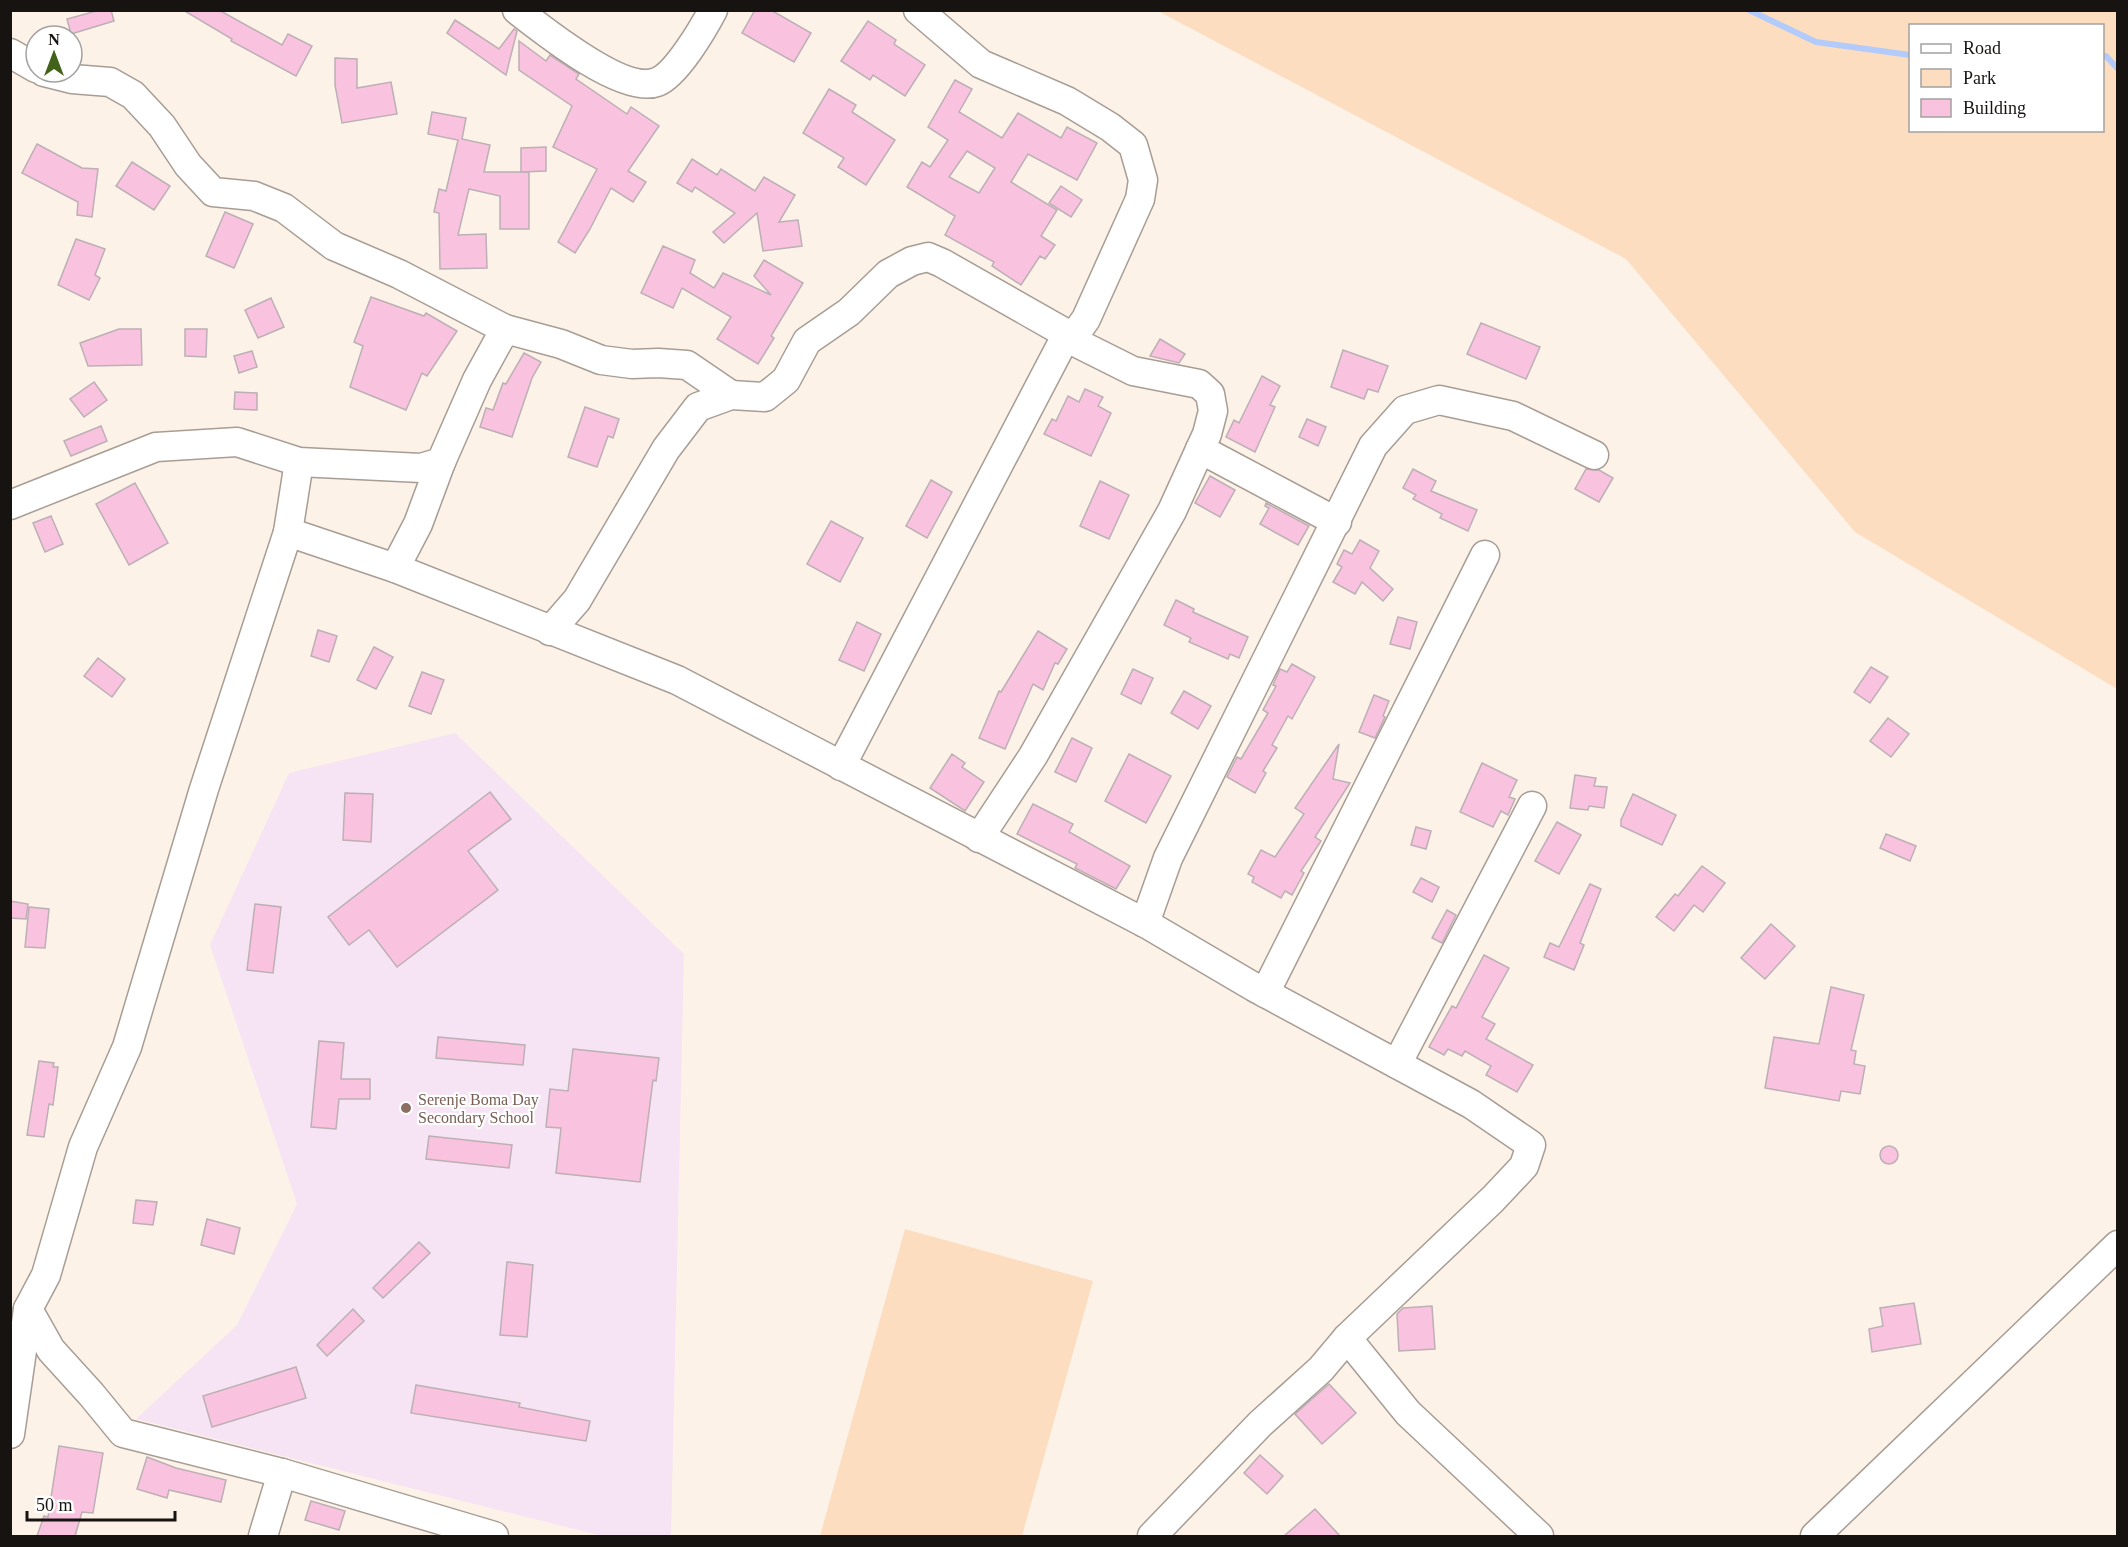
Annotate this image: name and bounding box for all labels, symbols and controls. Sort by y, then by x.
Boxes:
north arrow [24,24,84,84]
legend [1909,24,2104,132]
text: N [48,31,60,48]
text: Road [1963,38,2001,58]
text: Park [1963,68,1996,88]
text: Building [1963,98,2026,118]
place label: Serenje Boma Day Secondary School [418,1091,539,1127]
marker: Serenje Boma Day Secondary School [399,1101,413,1115]
scale bar [27,1484,176,1522]
text: 50 m [36,1495,73,1515]

